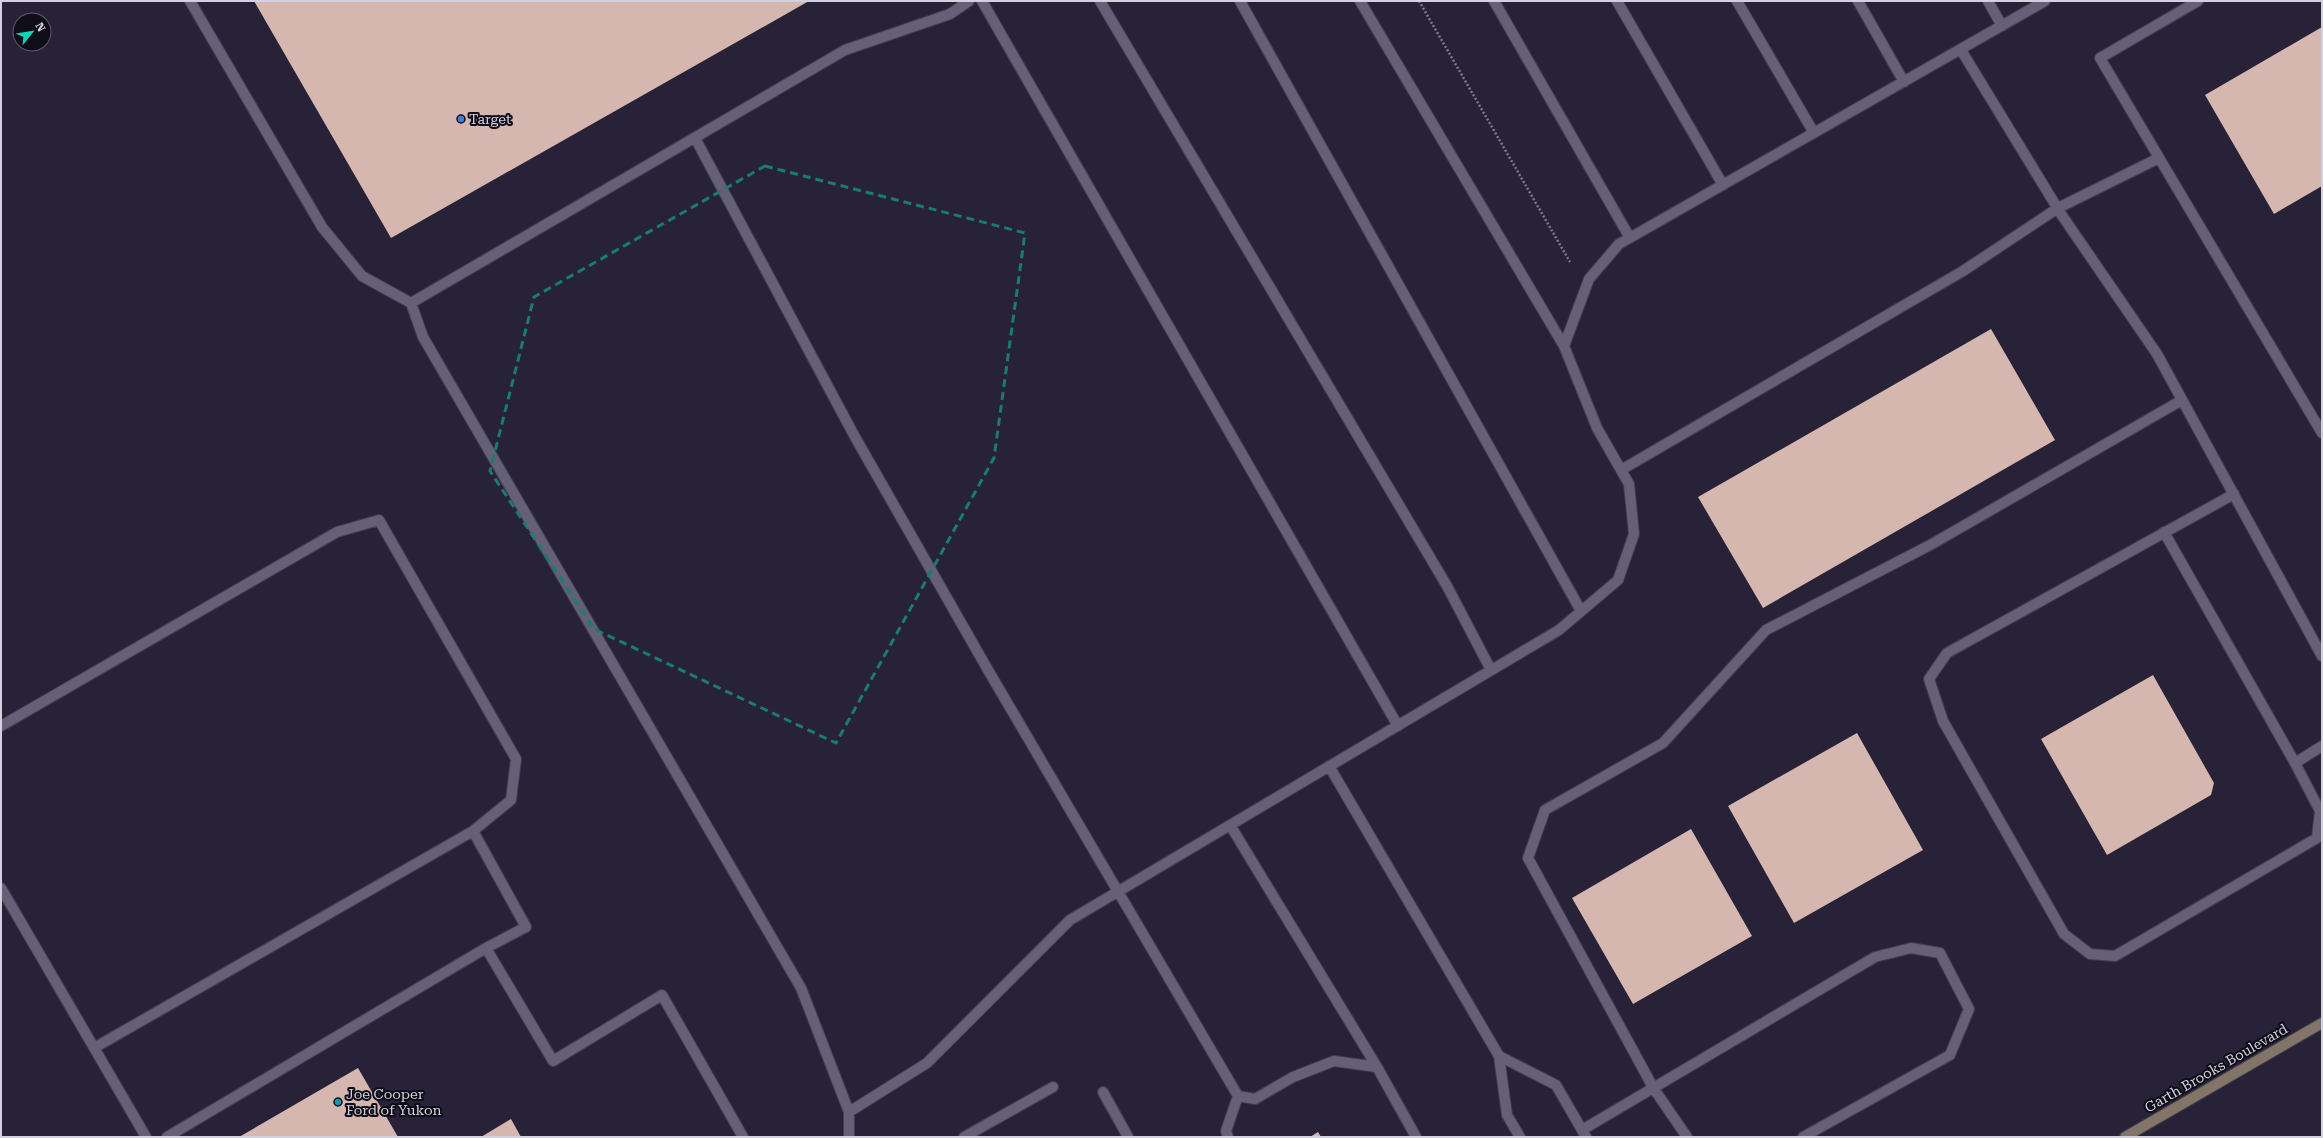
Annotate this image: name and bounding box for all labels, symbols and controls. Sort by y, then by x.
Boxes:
north arrow [12,12,52,52]
text: N [32,20,48,35]
place label: Target [469,111,511,127]
marker: Target [456,114,466,124]
street label: Garth Brooks Boulevard [2142,1021,2290,1115]
place label: Joe Cooper Ford of Yukon [346,1086,442,1118]
marker: Joe Cooper Ford of Yukon [333,1097,343,1107]

